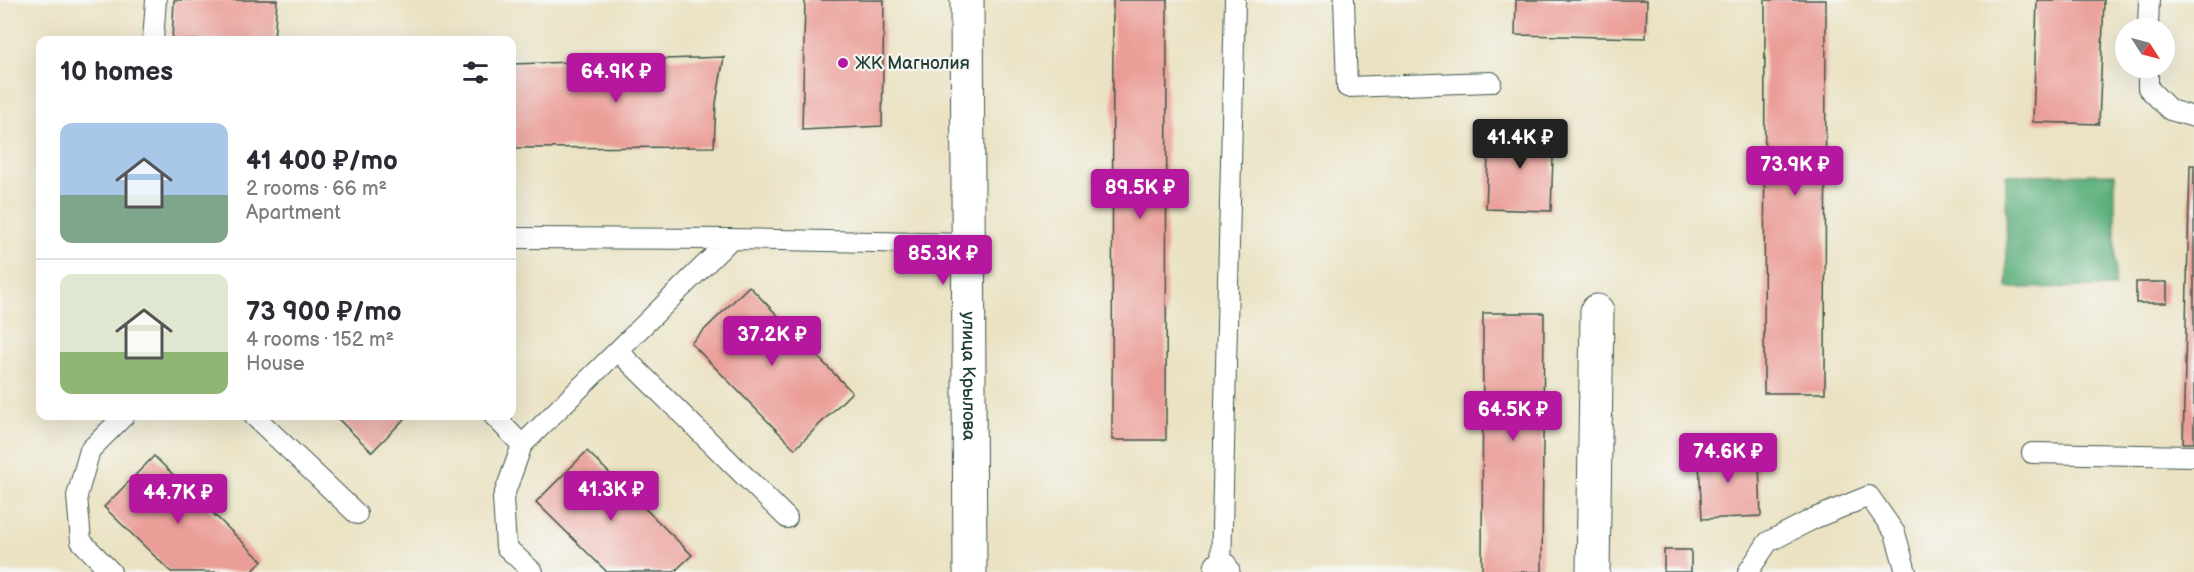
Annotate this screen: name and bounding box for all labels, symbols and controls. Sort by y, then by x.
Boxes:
north arrow [2115,18,2175,78]
map controls [2115,18,2175,78]
pin: 64.9K ₽ [561,53,671,104]
place label: ЖК Магнолия [855,53,970,74]
icon: filters [459,56,492,89]
marker: ЖК Магнолия [836,56,850,70]
text: 10 homes [60,57,173,88]
text: 64.9K ₽ [581,60,651,84]
pin: 41.4K ₽ [1465,119,1575,170]
text: 41.4K ₽ [1487,126,1553,150]
text: 41 400 ₽/mo [246,146,398,177]
pin: 73.9K ₽ [1740,146,1850,197]
icon: home [108,147,180,219]
text: 73.9K ₽ [1760,153,1830,177]
pin: 89.5K ₽ [1085,169,1195,220]
text: 89.5K ₽ [1105,176,1175,200]
text: 2 rooms · 66 m² [246,177,387,201]
text: Apartment [246,201,341,225]
pin: 85.3K ₽ [888,235,998,286]
text: 85.3K ₽ [908,242,978,266]
text: 73 900 ₽/mo [246,297,402,328]
icon: home [108,298,180,370]
street label: улица Крылова [958,311,980,441]
pin: 37.2K ₽ [717,316,827,367]
text: 37.2K ₽ [737,323,807,347]
text: 4 rooms · 152 m² [246,328,394,352]
text: House [246,352,305,376]
pin: 64.5K ₽ [1458,391,1568,442]
text: 64.5K ₽ [1478,398,1548,422]
pin: 74.6K ₽ [1673,433,1783,484]
text: 74.6K ₽ [1693,440,1763,464]
pin: 41.3K ₽ [556,471,666,522]
pin: 44.7K ₽ [123,474,233,525]
text: 41.3K ₽ [578,478,644,502]
text: 44.7K ₽ [143,481,213,505]

